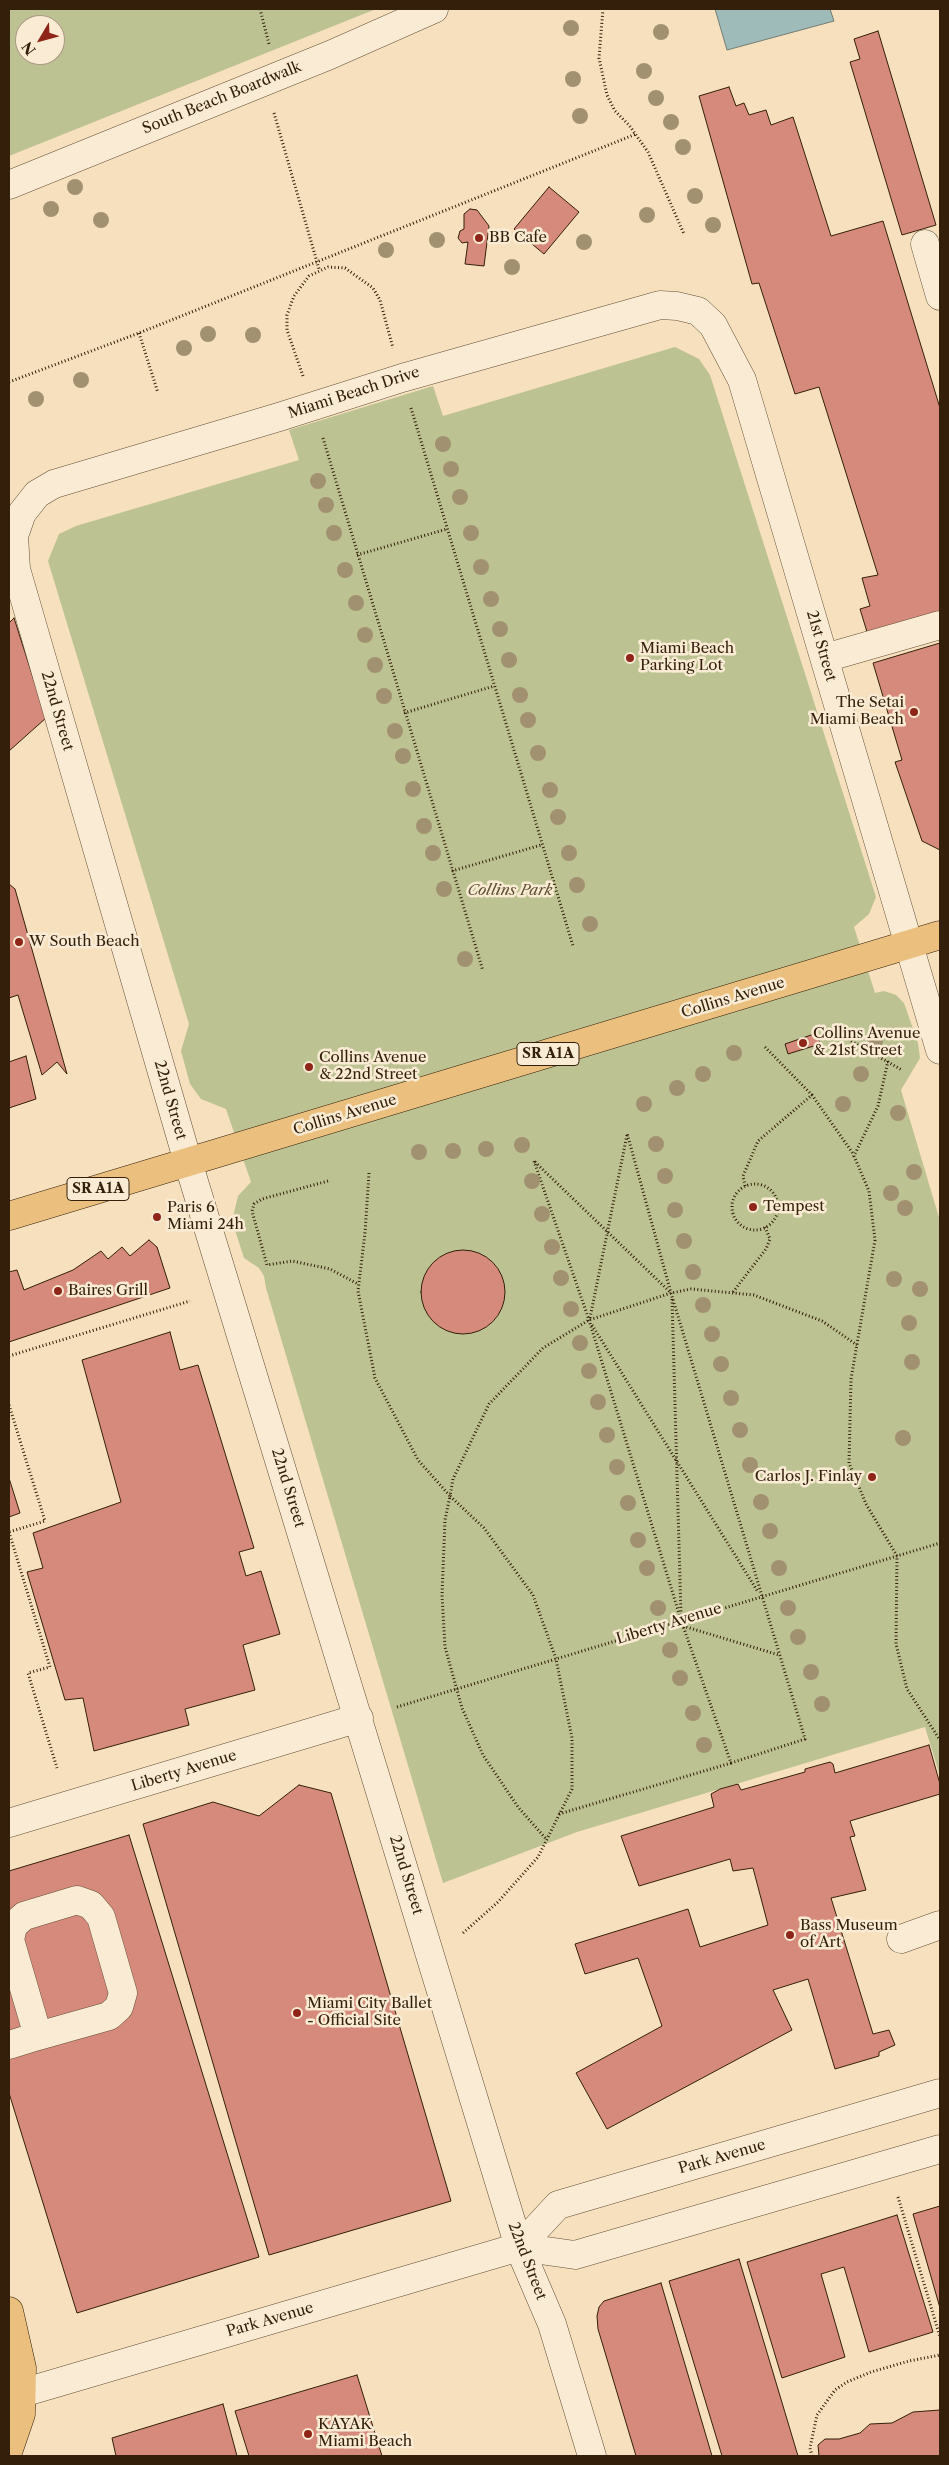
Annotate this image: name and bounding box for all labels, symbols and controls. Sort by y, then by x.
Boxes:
north arrow [15,15,65,65]
text: N [18,38,40,59]
street label: South Beach Boardwalk [140,58,304,138]
place label: BB Cafe [489,229,547,247]
marker: BB Cafe [473,232,485,244]
street label: Miami Beach Drive [286,363,422,423]
street label: 21st Street [802,608,840,684]
place label: Miami Beach Parking Lot [640,640,734,675]
marker: Miami Beach Parking Lot [624,652,636,664]
street label: 22nd Street [37,669,77,753]
place label: The Setai Miami Beach [810,694,904,729]
marker: The Setai Miami Beach [908,706,920,718]
park label: Collins Park [467,882,553,900]
place label: W South Beach [29,933,140,951]
marker: W South Beach [13,936,25,948]
street label: Collins Avenue [679,974,787,1022]
place label: Collins Avenue & 21st Street [813,1025,920,1060]
marker: Collins Avenue & 21st Street [797,1037,809,1049]
road number: SR A1A [517,1042,579,1066]
place label: Collins Avenue & 22nd Street [319,1049,426,1084]
street label: 22nd Street [150,1058,190,1142]
marker: Collins Avenue & 22nd Street [303,1061,315,1073]
street label: Collins Avenue [291,1091,399,1139]
road number: SR A1A [67,1178,129,1200]
place label: Tempest [763,1198,825,1216]
place label: Paris 6 Miami 24h [167,1199,244,1234]
marker: Tempest [747,1201,759,1213]
marker: Paris 6 Miami 24h [151,1211,163,1223]
place label: Baires Grill [68,1282,148,1300]
marker: Baires Grill [52,1285,64,1297]
street label: 22nd Street [267,1446,309,1530]
place label: Carlos J. Finlay [755,1468,862,1486]
marker: Carlos J. Finlay [866,1471,878,1483]
street label: Liberty Avenue [614,1599,724,1649]
street label: Liberty Avenue [129,1746,239,1796]
street label: 22nd Street [385,1833,427,1917]
place label: Bass Museum of Art [800,1917,898,1952]
marker: Bass Museum of Art [784,1929,796,1941]
place label: Miami City Ballet - Official Site [307,1995,432,2030]
marker: Miami City Ballet - Official Site [291,2007,303,2019]
street label: Park Avenue [676,2136,768,2178]
street label: 22nd Street [504,2219,550,2303]
street label: Park Avenue [224,2299,316,2341]
place label: KAYAK Miami Beach [318,2416,412,2451]
marker: KAYAK Miami Beach [302,2428,314,2440]

